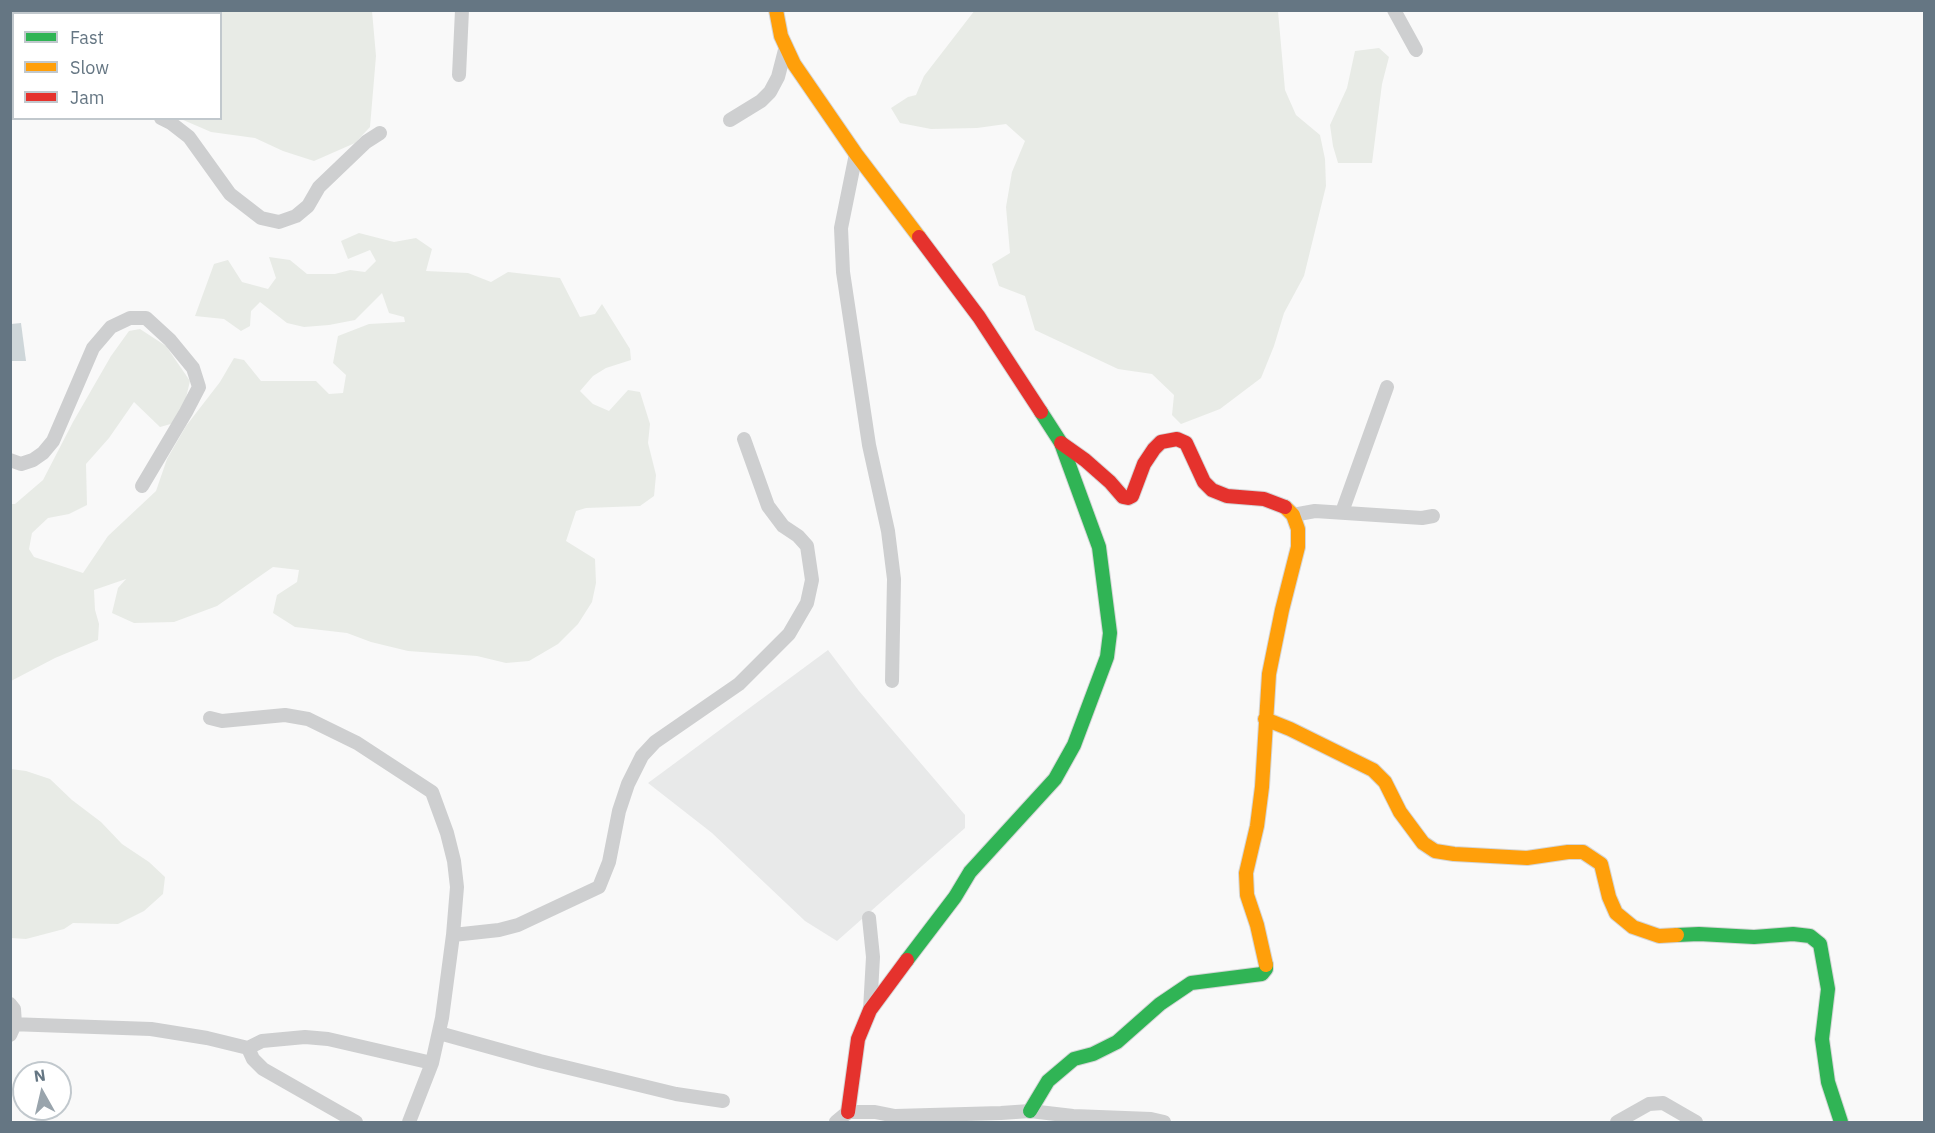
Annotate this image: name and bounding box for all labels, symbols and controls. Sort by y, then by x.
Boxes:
legend [12,12,222,120]
text: Fast [70,26,104,49]
text: Slow [70,56,109,79]
text: Jam [70,86,105,109]
north arrow [12,1061,72,1121]
text: N [33,1064,47,1086]

